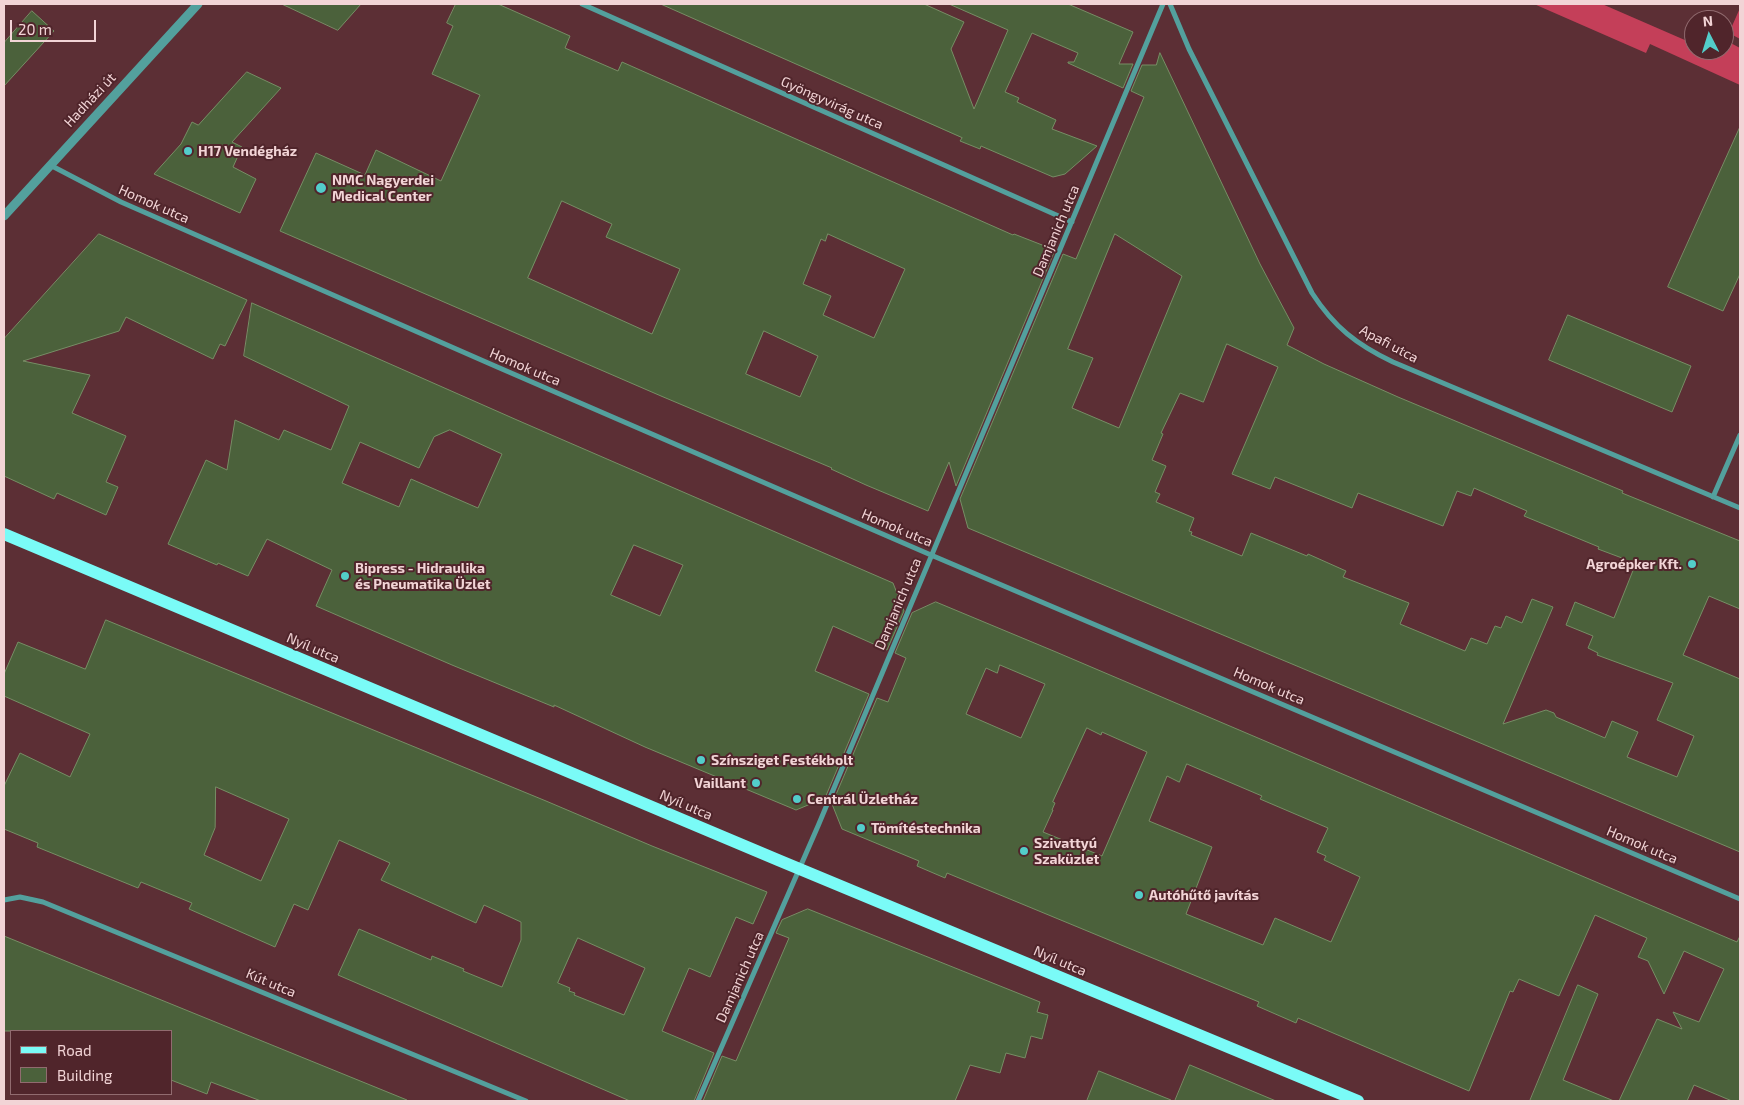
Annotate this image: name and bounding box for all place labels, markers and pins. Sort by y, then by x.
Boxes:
place label: H17 Vendégház [198,143,297,159]
marker: H17 Vendégház [182,145,194,157]
place label: NMC Nagyerdei Medical Center [332,172,434,204]
marker: NMC Nagyerdei Medical Center [314,181,328,195]
place label: Agroépker Kft. [1586,556,1682,572]
marker: Agroépker Kft. [1686,558,1698,570]
place label: Bipress - Hidraulika és Pneumatika Üzlet [355,560,491,592]
marker: Bipress - Hidraulika és Pneumatika Üzlet [339,570,351,582]
place label: Színsziget Festékbolt [711,752,853,768]
marker: Színsziget Festékbolt [695,754,707,766]
place label: Vaillant [694,775,746,791]
marker: Vaillant [750,777,762,789]
place label: Centrál Üzletház [807,791,918,807]
marker: Centrál Üzletház [791,793,803,805]
place label: Tömítéstechnika [871,820,981,836]
marker: Tömítéstechnika [855,822,867,834]
place label: Szivattyú Szaküzlet [1034,835,1099,868]
marker: Szivattyú Szaküzlet [1018,845,1030,857]
place label: Autóhűtő javítás [1149,887,1259,903]
marker: Autóhűtő javítás [1133,889,1145,901]

